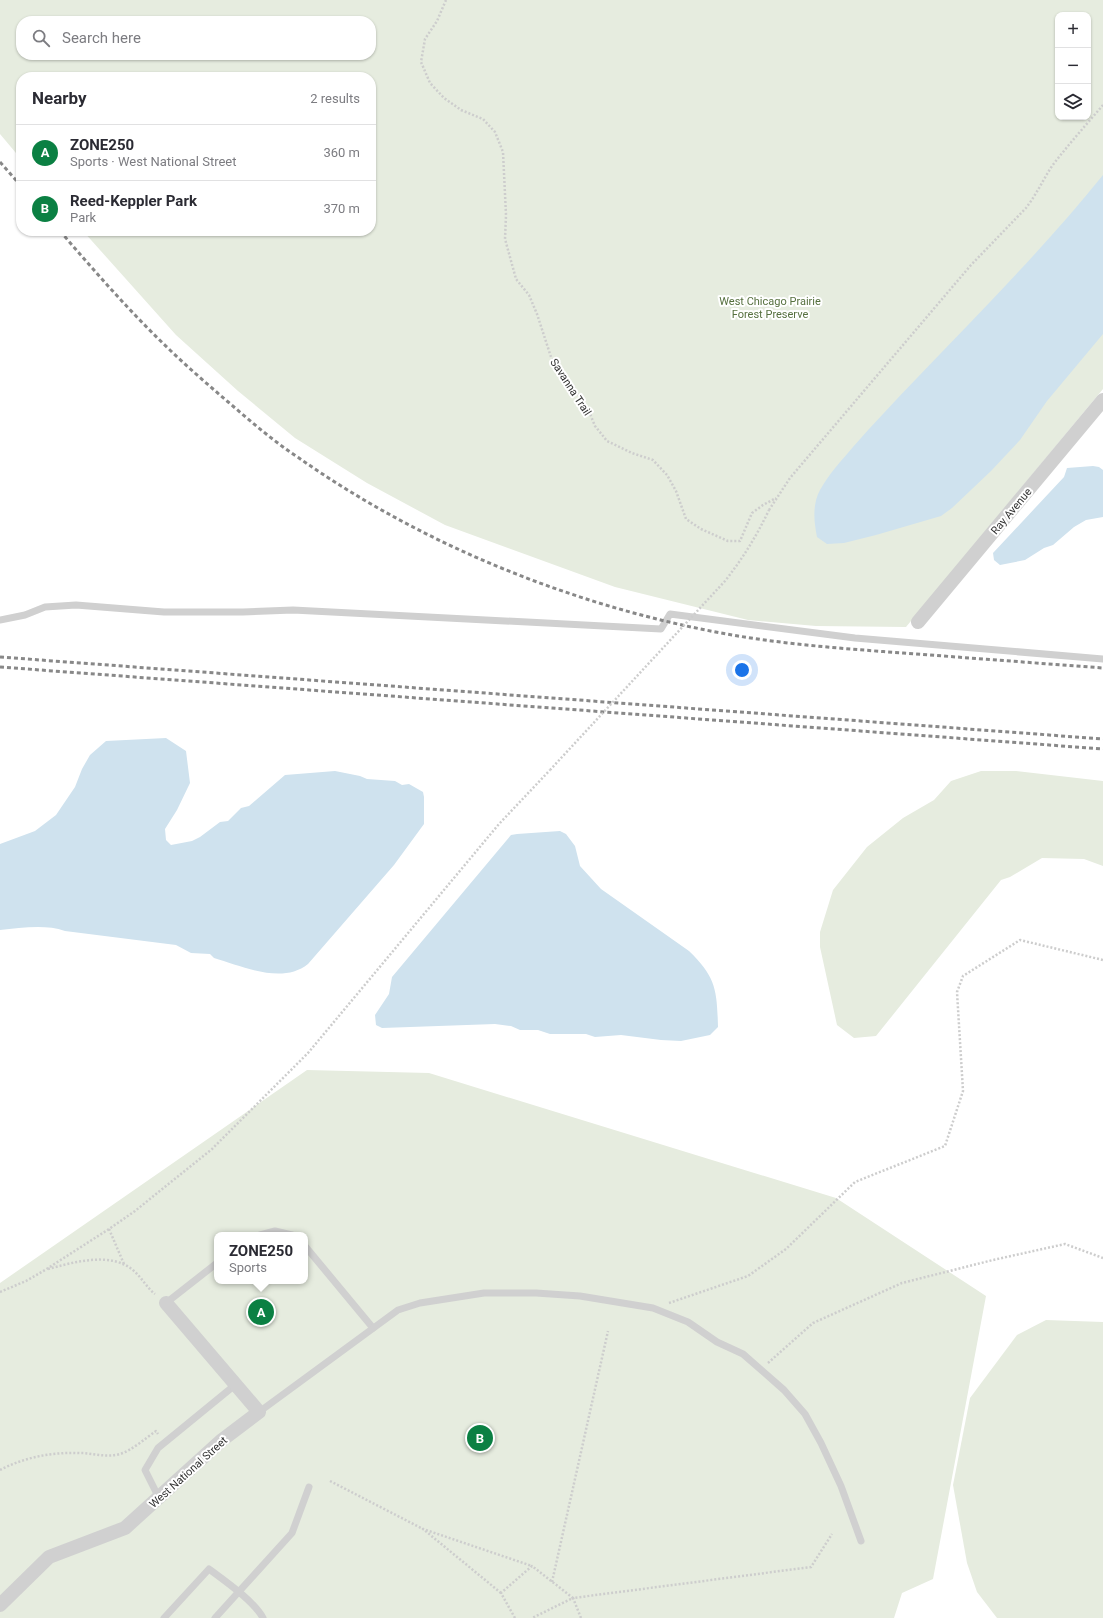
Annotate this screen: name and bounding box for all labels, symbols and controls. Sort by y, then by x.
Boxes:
map controls [1055,12,1091,120]
button: + [1055,12,1091,48]
search box [16,16,376,60]
icon: search [30,27,52,49]
text: Search here [62,29,141,47]
button: − [1055,48,1091,84]
button: layers [1055,84,1091,120]
text: Nearby [32,88,87,108]
text: 2 results [310,91,360,106]
text: ZONE250 [70,136,134,154]
text: A [41,145,49,160]
text: 360 m [323,145,360,160]
text: Sports · West National Street [70,154,237,169]
text: Reed-Keppler Park [70,192,197,210]
text: B [41,201,49,216]
text: 370 m [323,201,360,216]
text: Park [70,210,96,225]
park label: West Chicago Prairie Forest Preserve [719,295,821,321]
street label: Savanna Trail [547,356,594,418]
street label: Ray Avenue [988,485,1035,537]
your location [732,660,752,680]
popup [214,1232,308,1284]
text: ZONE250 [229,1242,293,1260]
text: Sports [229,1260,267,1275]
pin: A [248,1297,274,1327]
pin: B [467,1423,493,1453]
street label: West National Street [147,1434,230,1511]

